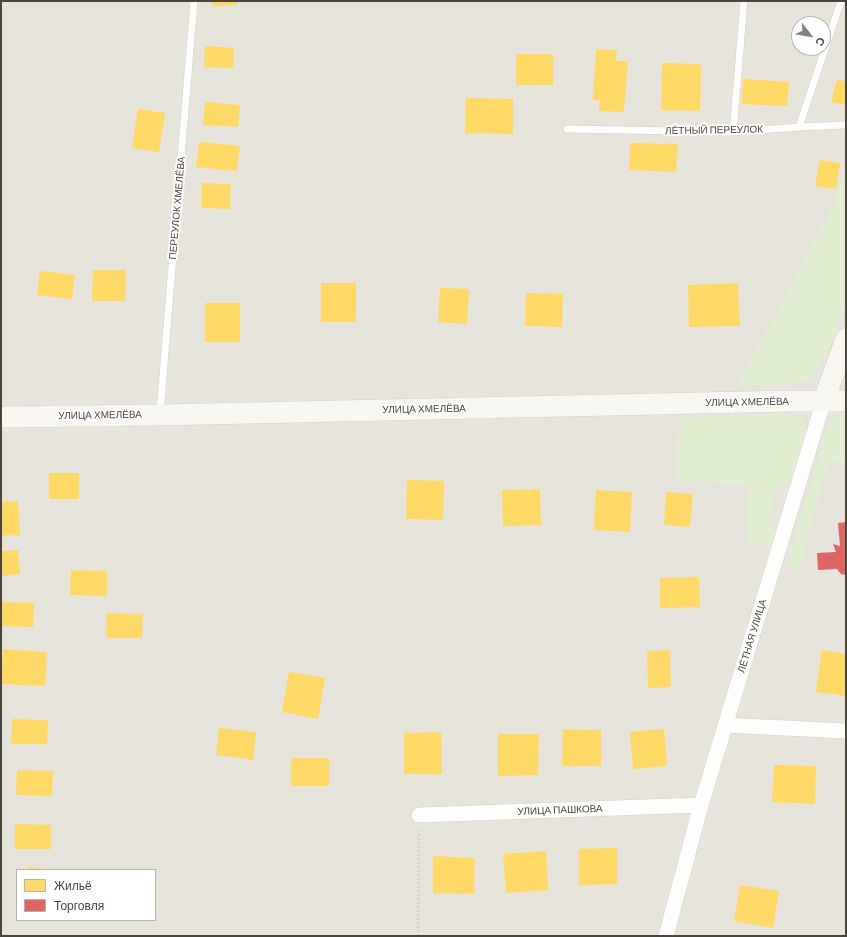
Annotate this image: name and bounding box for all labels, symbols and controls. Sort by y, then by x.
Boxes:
north arrow [791,16,831,56]
text: С [813,35,828,49]
street label: ЛЁТНЫЙ ПЕРЕУЛОК [665,123,763,137]
street label: ПЕРЕУЛОК ХМЕЛЁВА [167,156,187,260]
street label: УЛИЦА ХМЕЛЁВА [705,395,789,409]
street label: УЛИЦА ХМЕЛЁВА [382,402,466,416]
street label: УЛИЦА ХМЕЛЁВА [58,408,142,422]
street label: ЛЁТНАЯ УЛИЦА [735,598,769,674]
street label: УЛИЦА ПАШКОВА [517,803,603,817]
legend [16,869,156,921]
text: Жильё [54,878,92,892]
text: Торговля [54,898,104,912]

